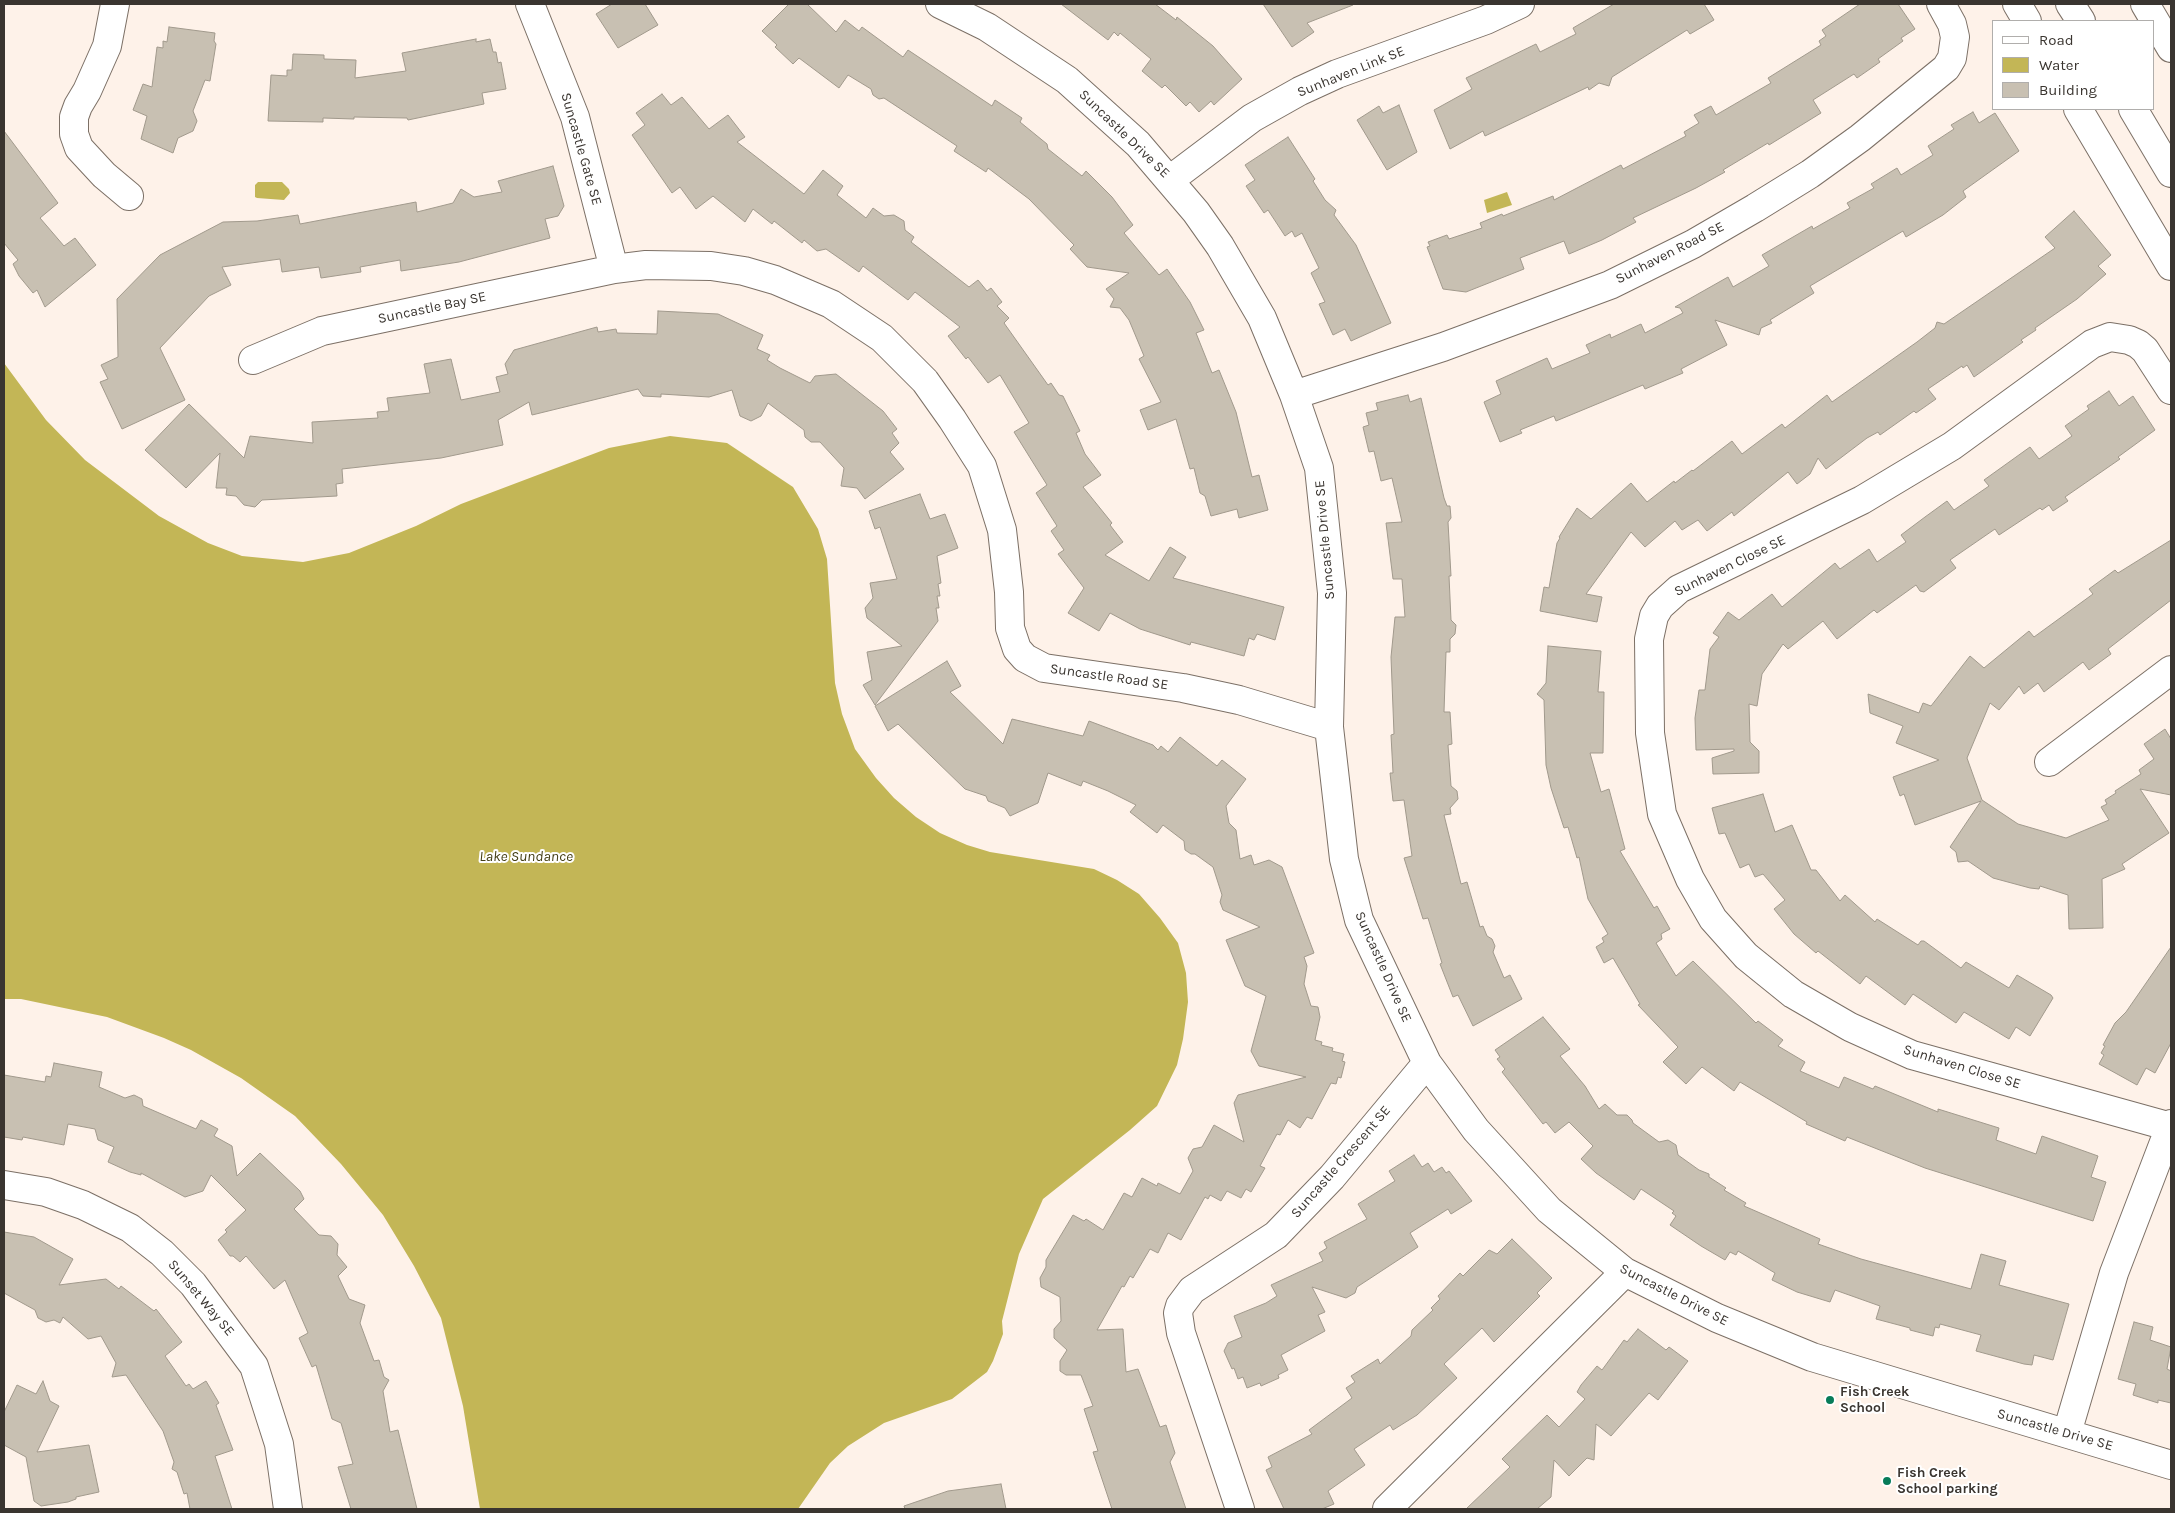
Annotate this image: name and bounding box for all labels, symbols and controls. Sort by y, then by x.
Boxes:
legend [1992,20,2155,110]
text: Road [2039,31,2074,49]
street label: Sunhaven Link SE [1295,43,1407,101]
text: Water [2039,56,2079,74]
text: Building [2039,81,2097,99]
street label: Suncastle Drive SE [1075,86,1173,182]
street label: Suncastle Gate SE [557,91,605,207]
street label: Sunhaven Road SE [1613,218,1727,288]
street label: Suncastle Bay SE [376,288,488,328]
street label: Suncastle Drive SE [1311,480,1339,600]
street label: Sunhaven Close SE [1672,532,1788,600]
street label: Suncastle Road SE [1049,660,1169,694]
water label: Lake Sundance [479,848,573,866]
street label: Suncastle Drive SE [1351,909,1415,1025]
street label: Sunhaven Close SE [1901,1041,2023,1093]
street label: Suncastle Crescent SE [1288,1102,1394,1222]
street label: Sunset Way SE [164,1256,238,1340]
street label: Suncastle Drive SE [1617,1260,1731,1330]
place label: Fish Creek School [1840,1384,1909,1416]
marker: Fish Creek School [1824,1394,1836,1406]
street label: Suncastle Drive SE [1995,1405,2115,1455]
place label: Fish Creek School parking [1897,1465,1998,1498]
marker: Fish Creek School parking [1881,1475,1893,1487]

